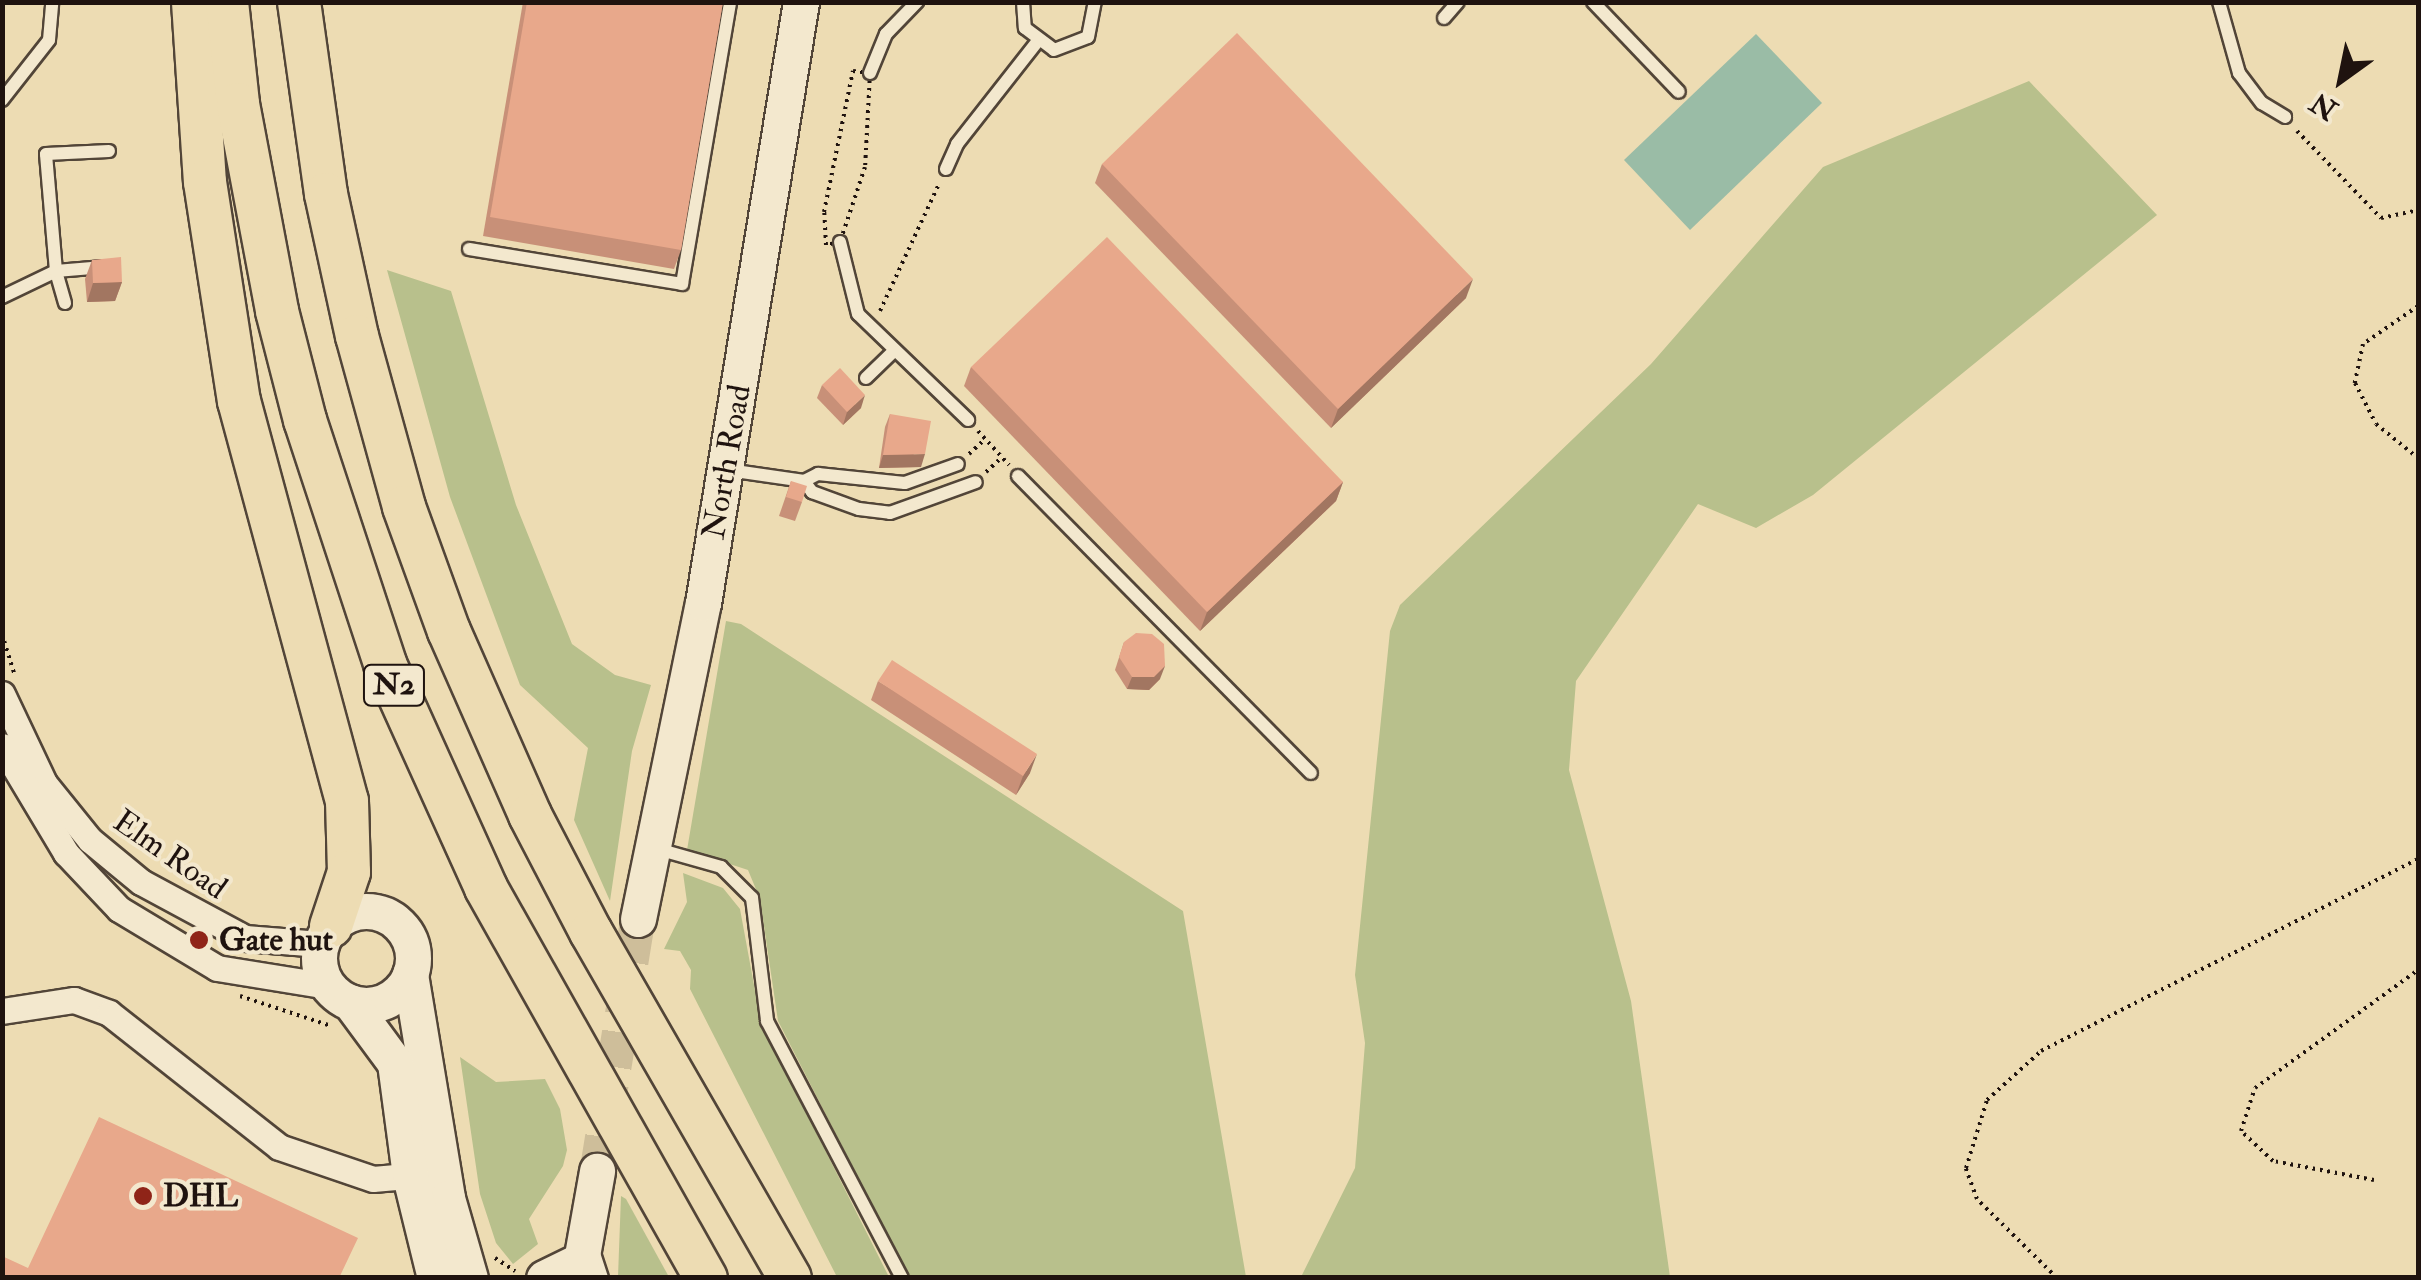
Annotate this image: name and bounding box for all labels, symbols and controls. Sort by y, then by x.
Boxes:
north arrow [2291,30,2391,130]
text: N [2304,84,2344,127]
street label: North Road [695,382,759,542]
road number: N2 [362,660,426,710]
street label: Elm Road [106,802,234,908]
place label: Gate hut [219,921,333,959]
marker: Gate hut [188,929,210,951]
place label: DHL [163,1177,238,1215]
marker: DHL [132,1185,154,1207]

